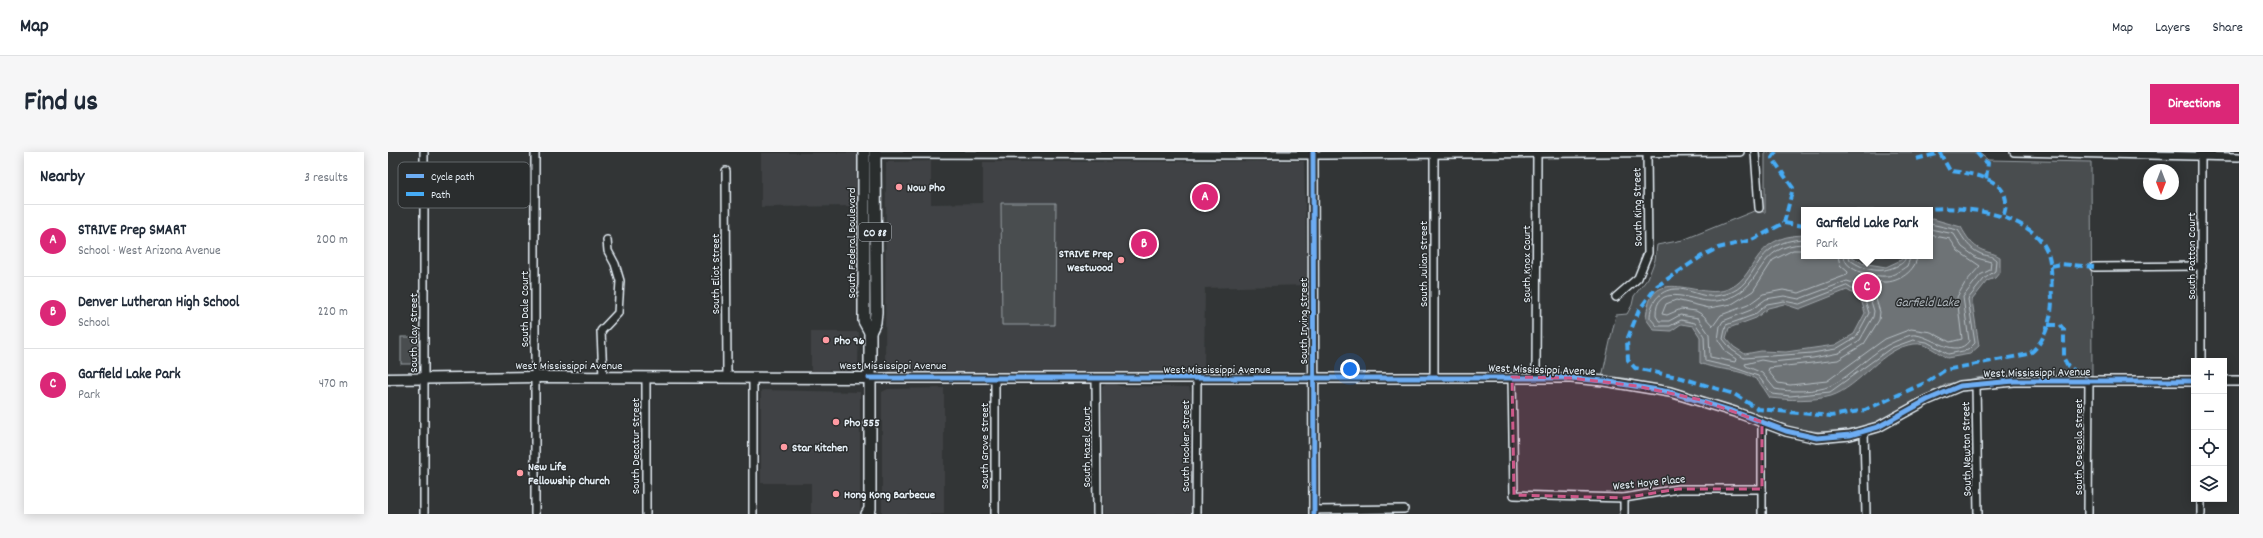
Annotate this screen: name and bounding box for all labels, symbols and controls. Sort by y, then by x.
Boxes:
text: Map [20,14,49,41]
text: Map [2112,18,2133,38]
text: Layers [2155,18,2190,38]
text: Share [2212,18,2243,38]
text: Find us [24,84,98,124]
button: Directions [2150,84,2239,124]
legend [398,162,530,208]
north arrow [2143,164,2179,200]
text: Nearby [40,166,84,190]
street label: South King Street [1629,167,1648,247]
text: 3 results [304,169,348,188]
text: Cycle path [431,170,475,186]
place label: Now Pho [907,180,946,197]
marker: Now Pho [894,182,904,192]
pin: A [1192,182,1218,212]
text: Path [431,188,450,204]
street label: South Federal Boulevard [844,188,861,298]
popup [1801,207,1933,259]
street label: South Patton Court [2184,212,2201,300]
text: Garfield Lake Park [1816,213,1918,235]
text: STRIVE Prep SMART [78,220,186,242]
street label: South Julian Street [1416,220,1433,307]
road number: CO 88 [859,223,891,241]
street label: South Knox Court [1519,225,1536,303]
pin: B [1131,229,1157,259]
text: A [49,231,57,250]
text: 200 m [316,231,348,250]
street label: South Eliot Street [708,233,725,314]
text: Park [1816,235,1838,254]
text: School · West Arizona Avenue [78,242,221,261]
place label: STRIVE Prep Westwood [1059,246,1113,277]
marker: STRIVE Prep Westwood [1116,255,1126,265]
street label: South Dale Court [517,270,534,347]
pin: C [1854,272,1880,302]
street label: South Irving Street [1296,277,1313,364]
text: Denver Lutheran High School [78,292,239,314]
street label: South Clay Street [406,293,423,373]
water label: Garfield Lake [1895,294,1960,313]
text: B [50,303,56,322]
text: 220 m [318,303,348,322]
text: School [78,314,110,333]
place label: Pho 96 [834,333,865,350]
marker: Pho 96 [821,335,831,345]
street label: West Mississippi Avenue [515,358,623,375]
street label: West Mississippi Avenue [839,358,947,375]
map controls [2191,358,2227,502]
button: + [2191,358,2227,394]
your location [1340,359,1360,379]
street label: West Mississippi Avenue [1488,360,1596,381]
street label: West Mississippi Avenue [1163,362,1271,379]
text: Garfield Lake Park [78,364,181,386]
street label: West Mississippi Avenue [1983,364,2091,383]
text: C [50,375,56,394]
text: 470 m [319,375,348,394]
text: Park [78,386,100,405]
button: − [2191,394,2227,430]
street label: South Decatur Street [628,397,645,494]
street label: South Osceola Street [2071,398,2088,495]
street label: South Hooker Street [1178,400,1195,492]
street label: South Newton Street [1958,401,1977,496]
street label: South Grove Street [977,402,994,489]
street label: South Hazel Court [1079,406,1096,488]
place label: Pho 555 [844,415,880,432]
marker: Pho 555 [831,417,841,427]
button: locate [2191,430,2227,466]
place label: Star Kitchen [792,440,848,457]
marker: Star Kitchen [779,442,789,452]
place label: New Life Fellowship Church [528,459,610,490]
button: layers [2191,466,2227,502]
marker: New Life Fellowship Church [515,468,525,478]
street label: West Hoye Place [1612,471,1686,496]
place label: Hong Kong Barbecue [844,487,936,504]
marker: Hong Kong Barbecue [831,489,841,499]

